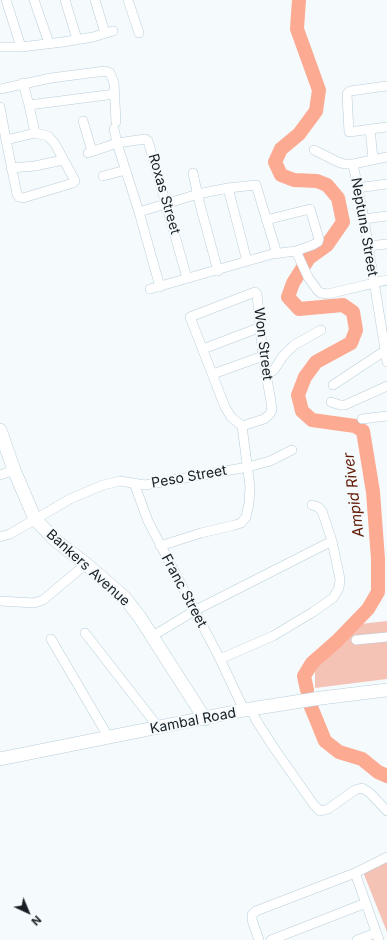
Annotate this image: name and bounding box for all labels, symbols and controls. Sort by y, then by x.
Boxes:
street label: Roxas Street [144,152,184,236]
street label: Neptune Street [347,176,381,278]
street label: Won Street [250,307,276,381]
water label: Ampid River [340,451,368,539]
street label: Peso Street [150,462,228,492]
street label: Bankers Avenue [43,526,133,610]
street label: Franc Street [158,551,210,631]
street label: Kambal Road [149,704,237,738]
north arrow [8,892,48,932]
text: N [28,913,44,929]

